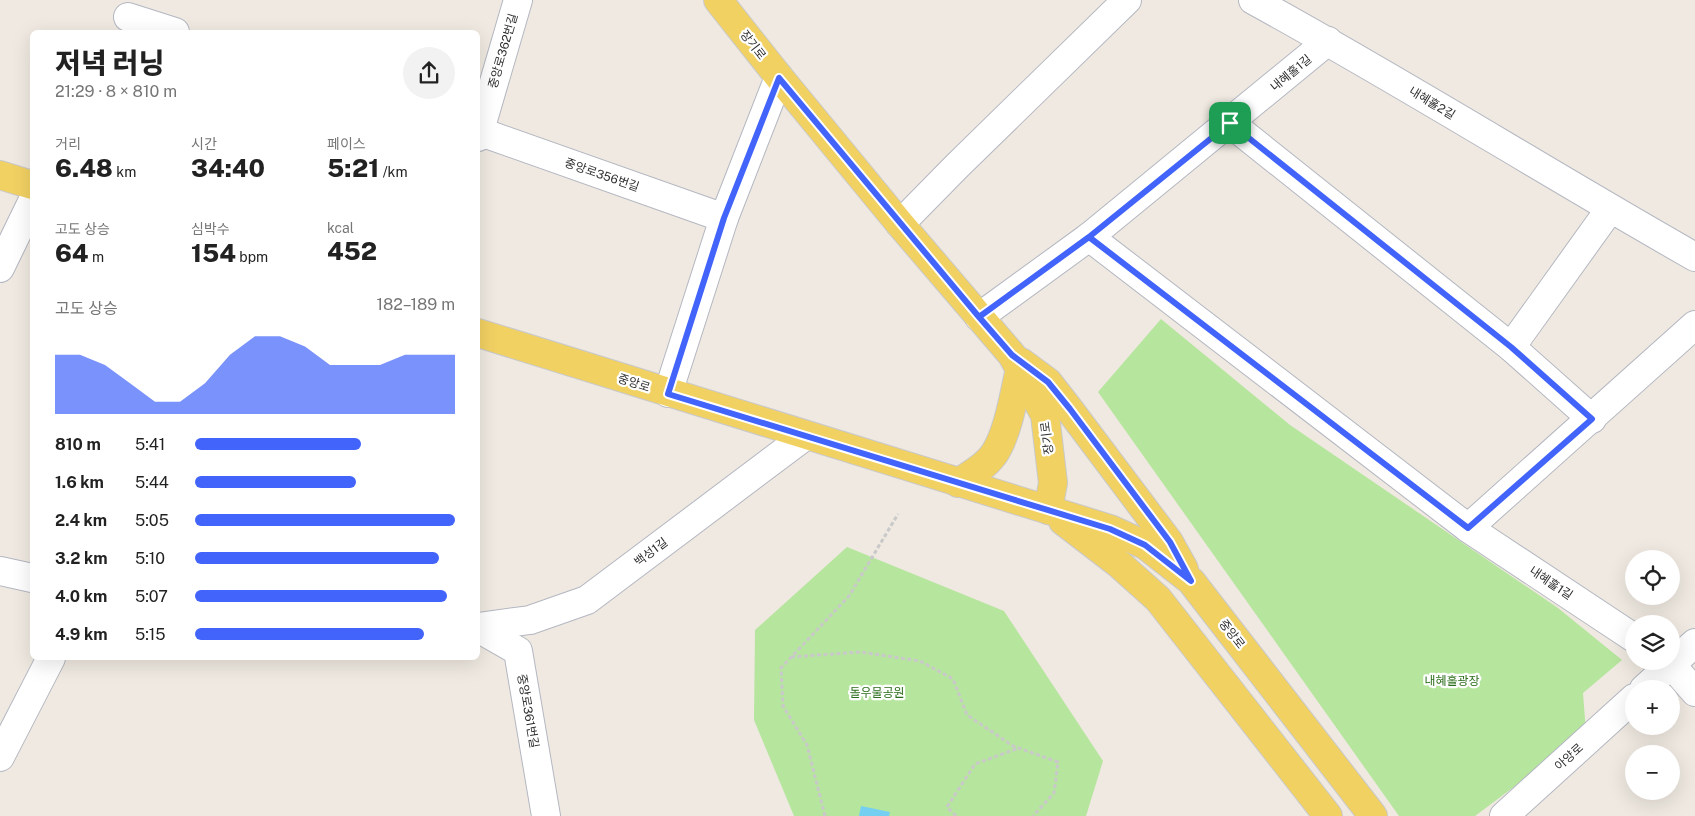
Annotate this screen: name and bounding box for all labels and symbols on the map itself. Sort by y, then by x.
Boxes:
street label: 중앙로362번길 [486,12,520,90]
street label: 장기로 [737,28,769,62]
street label: 내혜홀1길 [1268,52,1314,94]
street label: 내혜홀2길 [1406,84,1458,122]
pin [1209,102,1251,144]
street label: 중앙로356번길 [563,156,641,194]
street label: 중앙로 [616,371,652,395]
street label: 장기로 [1038,421,1056,455]
street label: 백성1길 [632,535,670,569]
street label: 내혜홀1길 [1527,563,1575,603]
street label: 중앙로 [1216,617,1248,651]
street label: 중앙로361번길 [515,673,541,749]
park label: 내혜홀광장 [1424,674,1480,688]
park label: 돌우물공원 [849,686,905,700]
street label: 아양로 [1552,741,1586,773]

